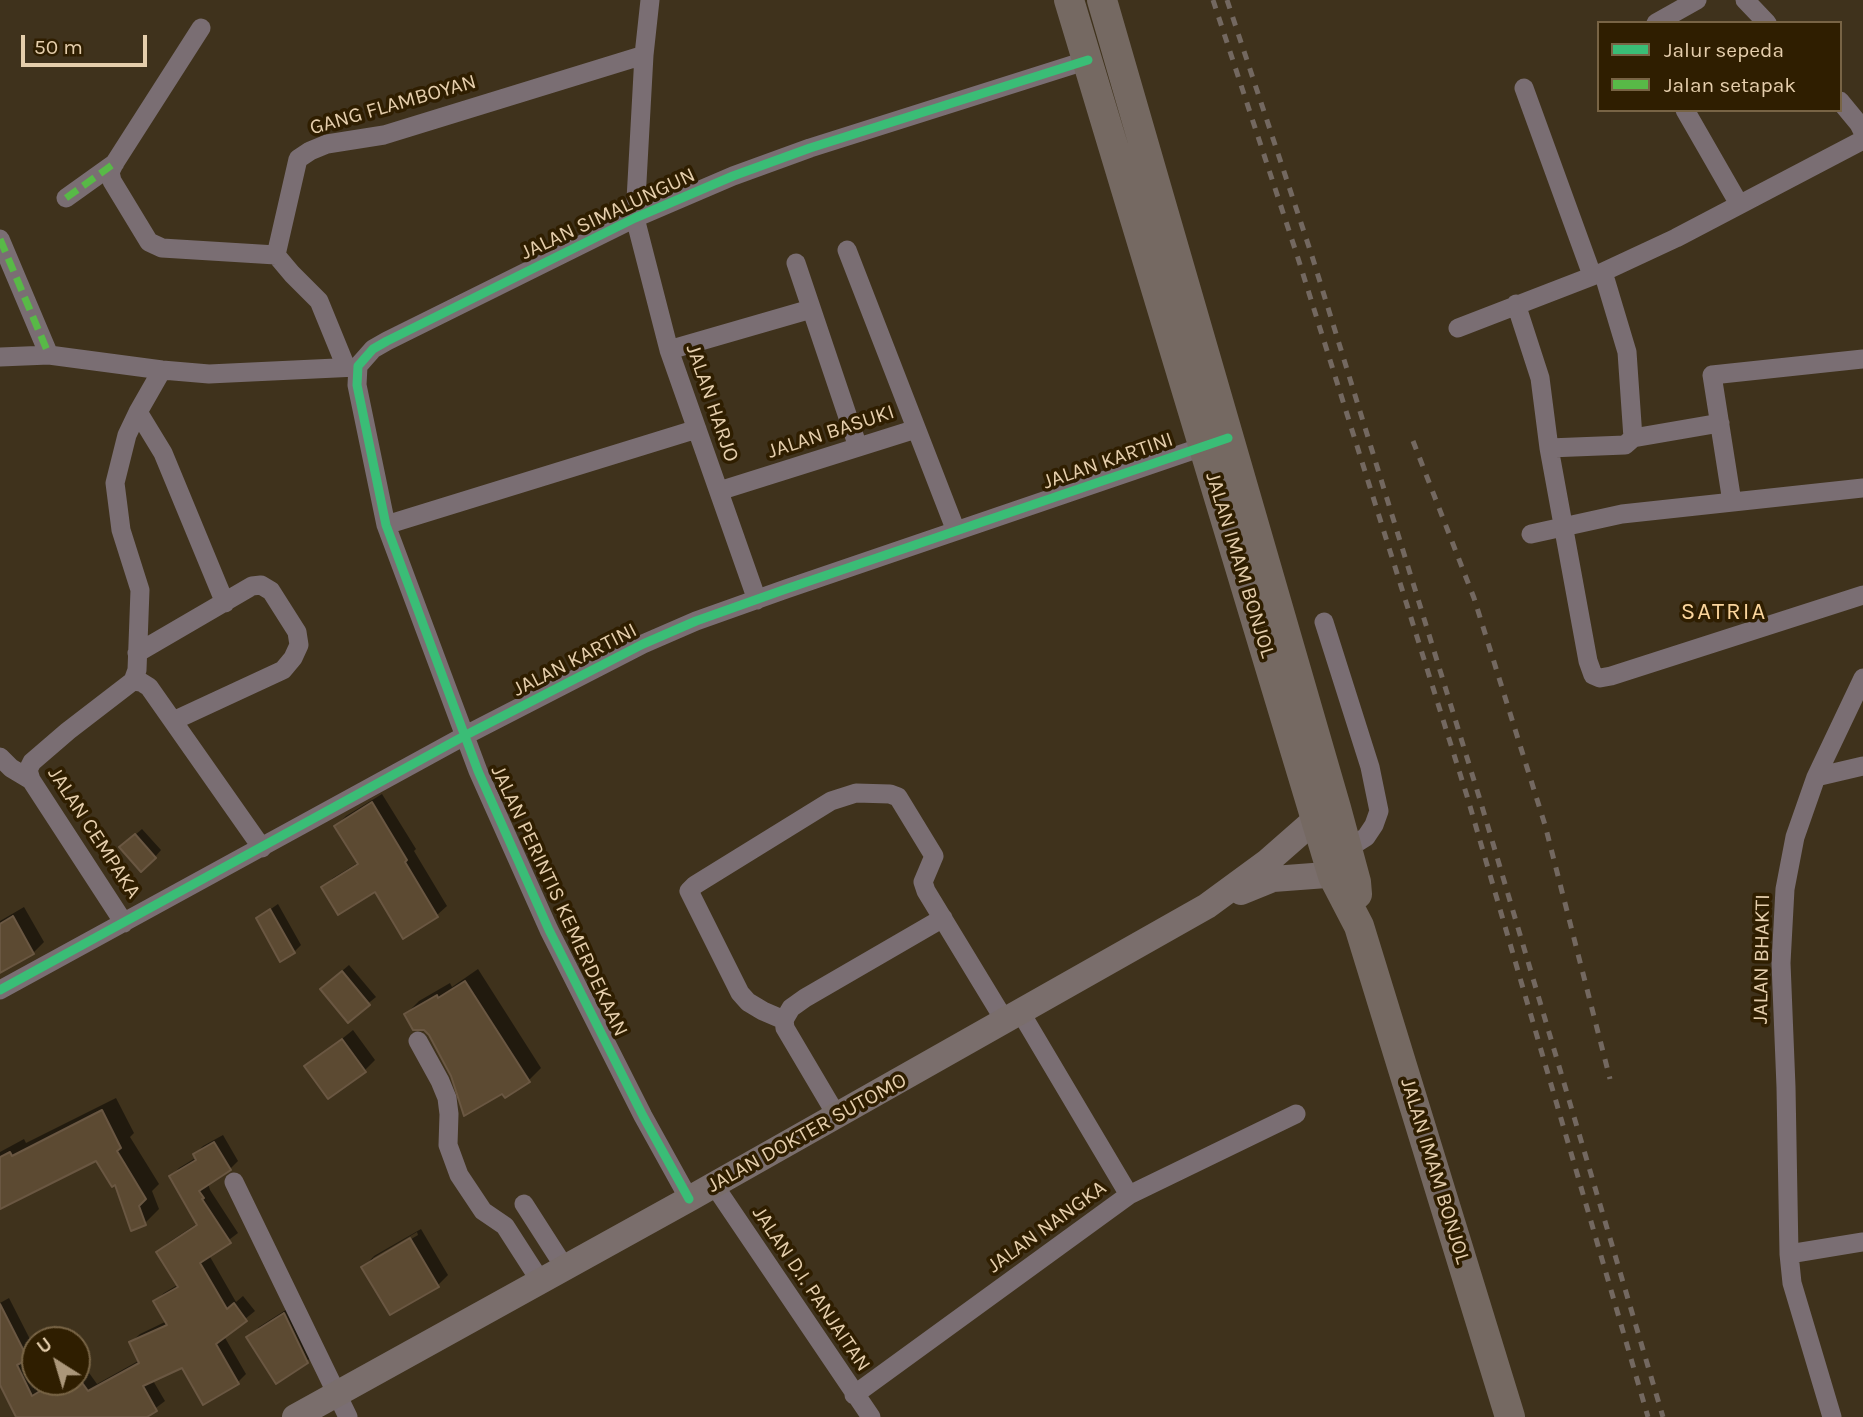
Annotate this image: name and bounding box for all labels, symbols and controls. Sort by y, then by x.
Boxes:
scale bar [24,21,150,65]
legend [1597,21,1842,112]
text: 50 m [34,35,83,59]
text: Jalur sepeda [1664,38,1784,62]
street label: GANG FLAMBOYAN [307,69,479,141]
text: Jalan setapak [1664,73,1796,97]
street label: JALAN SIMALUNGUN [517,162,699,266]
street label: JALAN HARJO [680,341,744,465]
street label: JALAN BASUKI [764,400,898,464]
street label: JALAN KARTINI [1040,427,1176,495]
street label: JALAN IMAM BONJOL [1200,469,1280,661]
district label: SATRIA [1681,598,1767,626]
street label: JALAN KARTINI [509,618,641,702]
street label: JALAN PERINTIS KEMERDEKAAN [485,761,633,1041]
street label: JALAN CEMPAKA [42,762,146,904]
street label: JALAN BHAKTI [1748,894,1776,1024]
street label: JALAN DOKTER SUTOMO [703,1068,911,1198]
street label: JALAN IMAM BONJOL [1395,1075,1475,1267]
street label: JALAN NANGKA [983,1175,1111,1279]
street label: JALAN D.I. PANJAITAN [746,1202,876,1376]
north arrow [21,1326,91,1396]
text: U [33,1333,56,1359]

